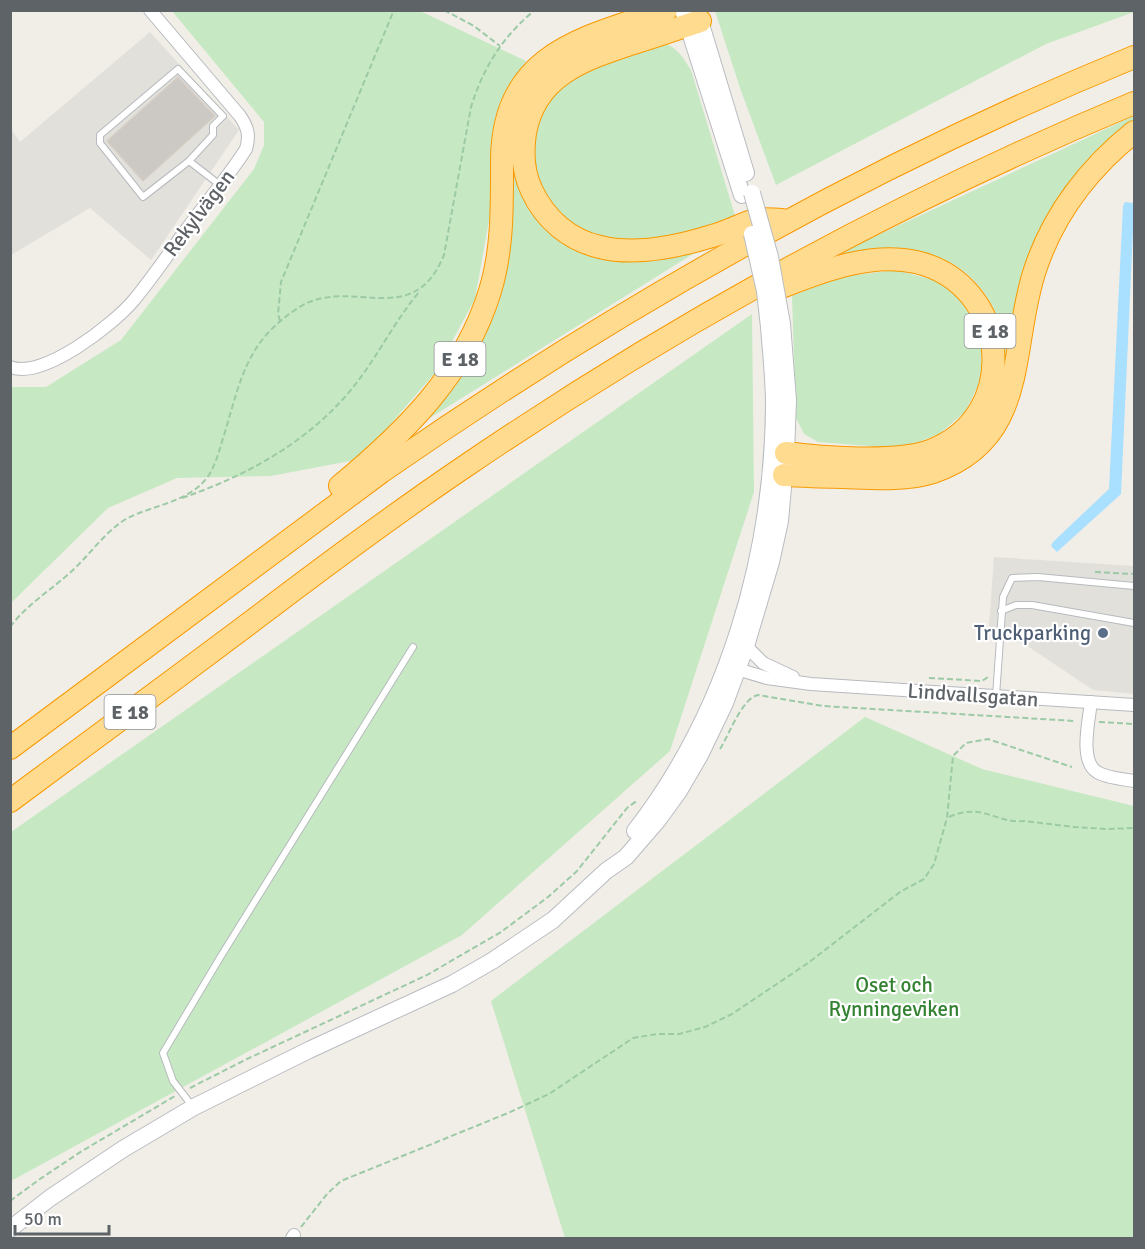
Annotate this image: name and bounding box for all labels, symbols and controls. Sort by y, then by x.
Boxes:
street label: Rekylvägen [158,164,240,262]
road number: E 18 [964,314,1016,348]
road number: E 18 [434,342,486,376]
place label: Truckparking [974,620,1091,646]
marker: Truckparking [1096,626,1110,640]
street label: Lindvallsgatan [907,677,1039,713]
road number: E 18 [104,695,156,729]
park label: Oset och Rynningeviken [829,972,959,1022]
scale bar [15,1198,110,1236]
text: 50 m [24,1208,62,1230]

